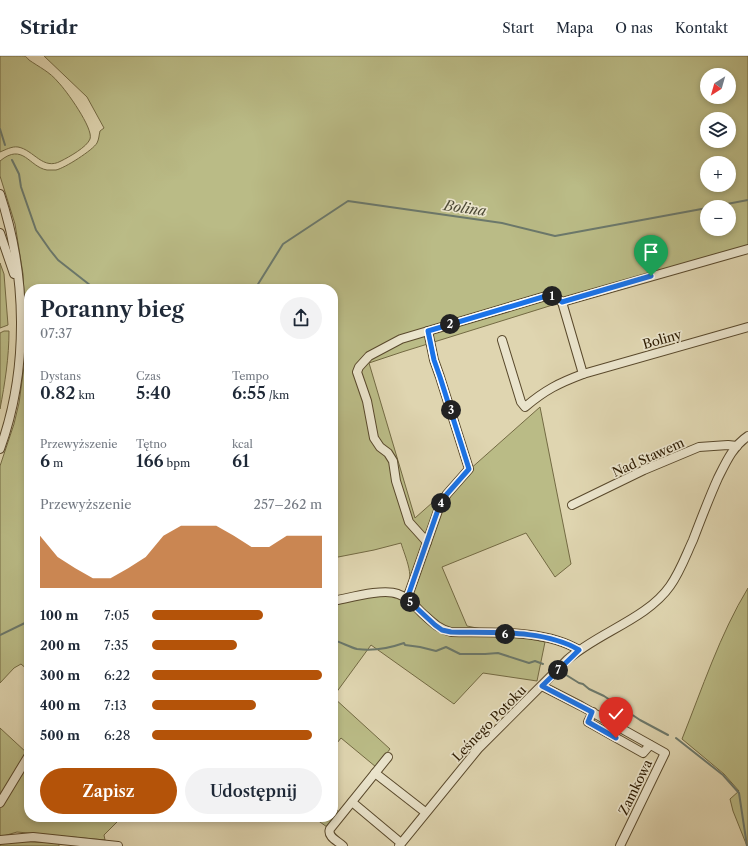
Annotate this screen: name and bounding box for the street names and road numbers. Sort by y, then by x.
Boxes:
street label: Boliny [641,326,684,352]
street label: Nad Stawem [609,434,687,480]
street label: Leśnego Potoku [449,682,529,764]
street label: Zamkowa [615,757,655,817]

